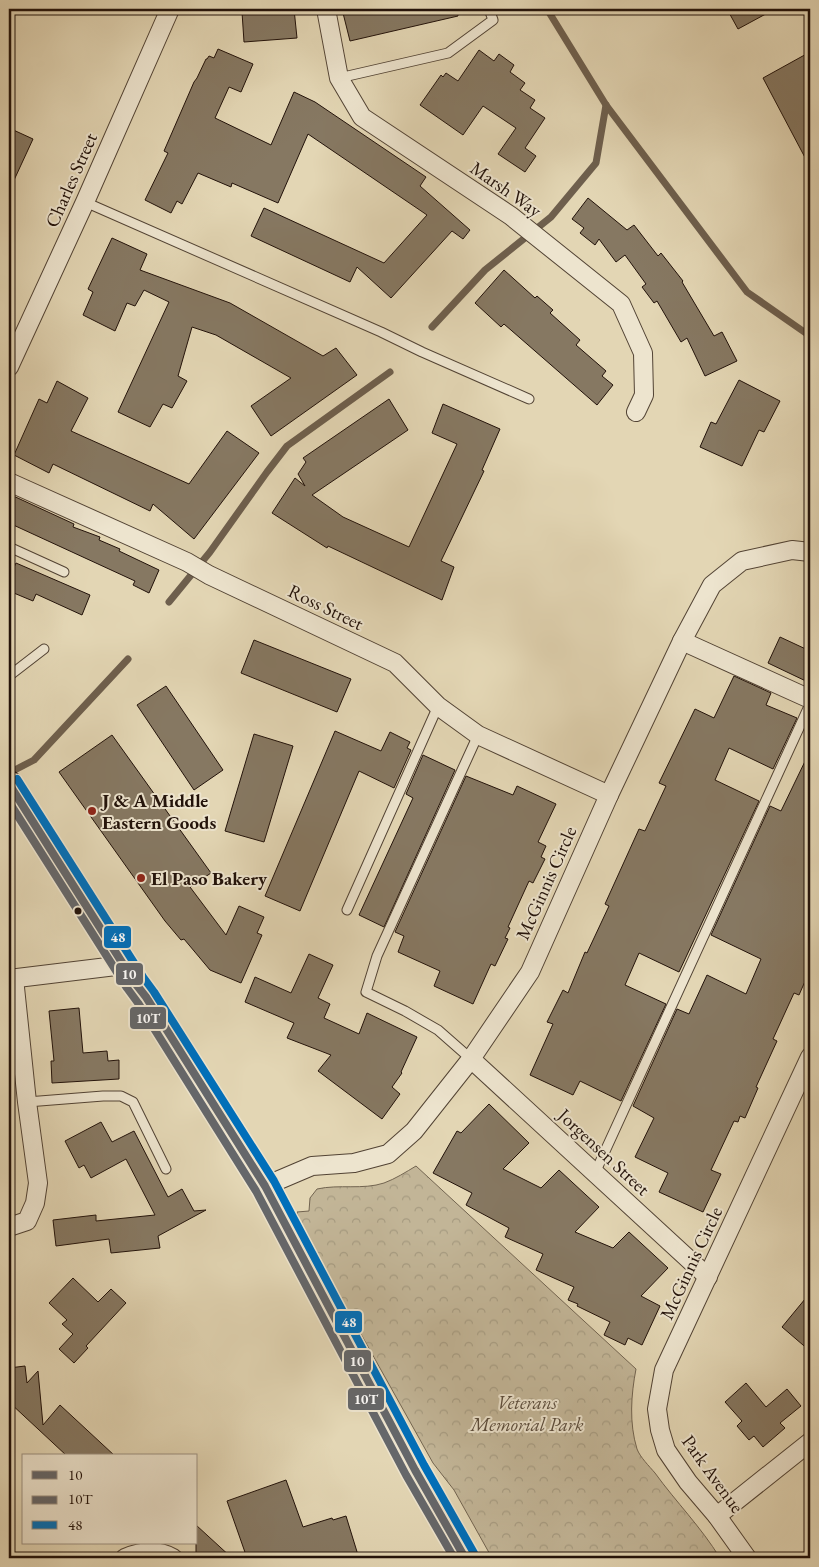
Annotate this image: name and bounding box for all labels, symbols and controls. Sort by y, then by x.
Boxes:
street label: Charles Street [39,129,103,231]
street label: Marsh Way [465,155,547,223]
street label: Ross Street [284,578,368,636]
place label: J & A Middle Eastern Goods [100,788,216,835]
marker: J & A Middle Eastern Goods [86,805,98,817]
street label: McGinnis Circle [510,822,582,944]
place label: El Paso Bakery [151,866,268,891]
marker: El Paso Bakery [135,872,147,884]
unlabelled marker [73,906,83,916]
line badge: 48 [103,925,132,949]
text: 48 [111,928,125,946]
line badge: 10 [115,962,144,986]
text: 10 [122,965,137,983]
line badge: 10T [129,1006,167,1030]
text: 10T [136,1009,161,1027]
street label: Jorgensen Street [551,1102,655,1201]
street label: McGinnis Circle [654,1203,728,1323]
line badge: 48 [334,1310,363,1334]
text: 48 [342,1313,356,1331]
line badge: 10 [343,1349,372,1373]
text: 10 [350,1352,365,1370]
line badge: 10T [347,1387,385,1411]
text: 10T [354,1390,379,1408]
park label: Veterans Memorial Park [469,1390,584,1437]
street label: Park Avenue [676,1430,750,1518]
legend [22,1454,198,1544]
text: 10 [68,1465,82,1484]
text: 10T [68,1489,93,1508]
text: 48 [68,1515,82,1534]

